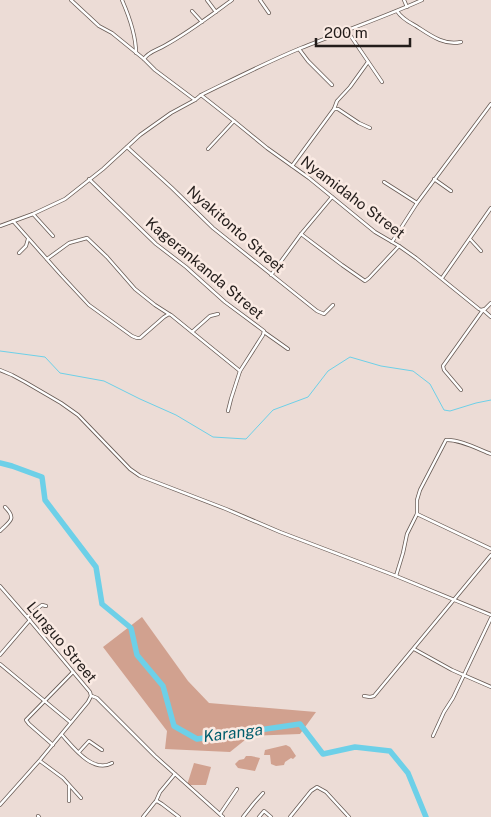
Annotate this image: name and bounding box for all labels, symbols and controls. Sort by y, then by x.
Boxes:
scale bar [316,15,410,47]
text: 200 m [324,24,368,41]
street label: Nyamidaho Street [298,152,409,242]
street label: Nyakitonto Street [184,182,288,276]
street label: Kagerankanda Street [143,214,267,322]
street label: Lunguo Street [23,598,101,686]
water label: Karanga [202,720,264,746]

